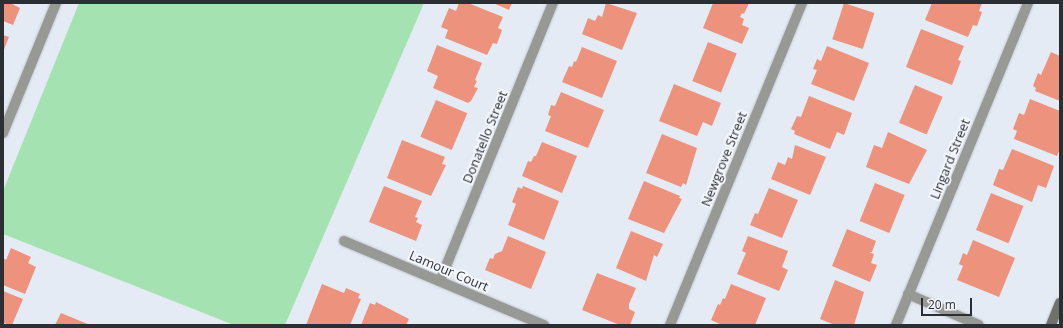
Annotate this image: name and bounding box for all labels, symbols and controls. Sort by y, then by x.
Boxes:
street label: Donatello Street [459,88,511,186]
street label: Newgrove Street [698,109,750,209]
street label: Lingard Street [927,117,973,201]
street label: Lamour Court [407,247,491,295]
scale bar [923,290,974,316]
text: 20 m [928,296,956,313]

